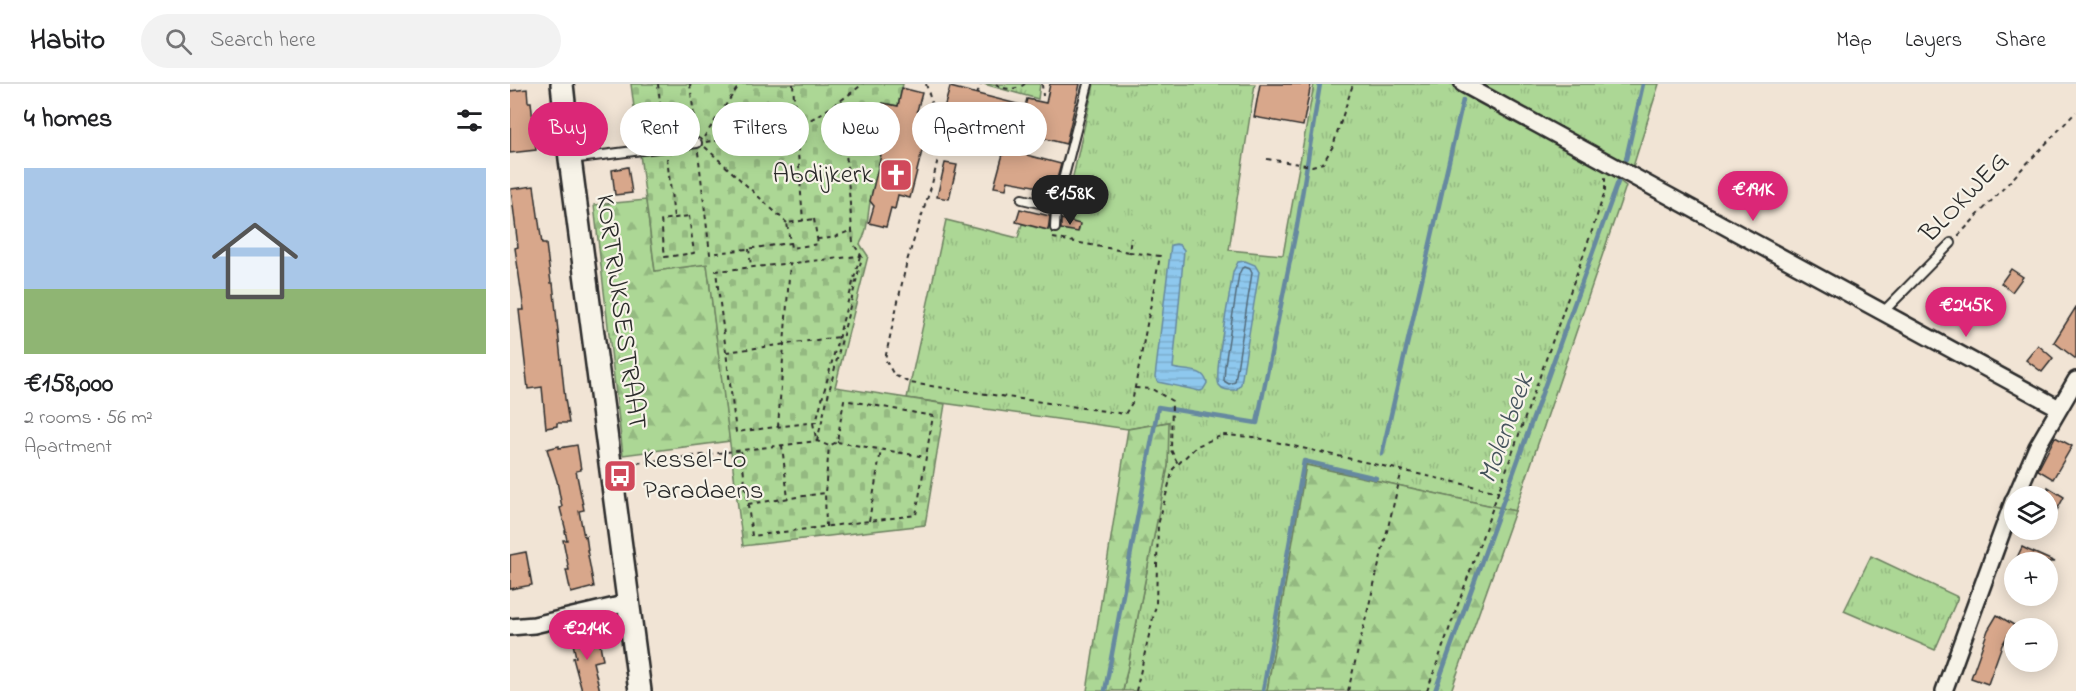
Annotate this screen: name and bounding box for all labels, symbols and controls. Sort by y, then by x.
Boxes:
search box [141,14,561,68]
text: Habito [30,21,105,62]
icon: search [162,25,195,58]
text: Search here [210,25,316,57]
text: Map [1836,26,1872,56]
text: Layers [1905,26,1962,56]
text: Share [1995,26,2046,56]
text: 4 homes [24,101,112,139]
chip: Buy [528,102,608,156]
chip: Rent [620,102,700,156]
chip: Filters [712,102,809,156]
chip: New [821,102,900,156]
chip: Apartment [912,102,1047,156]
icon: filters [453,104,486,137]
street label: BLOKWEG [1911,144,2018,253]
place label: Abdijkerk [773,156,873,195]
church icon: Abdijkerk [878,157,914,193]
pin: €191K [1711,171,1795,222]
pin: €158K [1028,175,1112,226]
text: €191K [1732,176,1774,205]
text: €158K [1046,180,1094,209]
street label: KORTRIJKSESTRAAT [584,192,656,432]
icon: home [201,207,309,315]
pin: €245K [1924,287,2008,338]
text: €245K [1939,292,1993,321]
text: €158,000 [24,366,113,404]
water label: Molenbeek [1468,367,1546,490]
text: 2 rooms · 56 m² [24,404,153,433]
text: Apartment [24,433,112,462]
place label: Kessel-Lo Paradaens [643,441,763,511]
bus stop icon: Kessel-Lo Paradaens [602,458,638,494]
map controls [2004,486,2058,672]
button: layers [2004,486,2058,540]
button: + [2004,552,2058,606]
pin: €214K [545,610,629,661]
text: €214K [563,615,611,644]
button: − [2004,618,2058,672]

